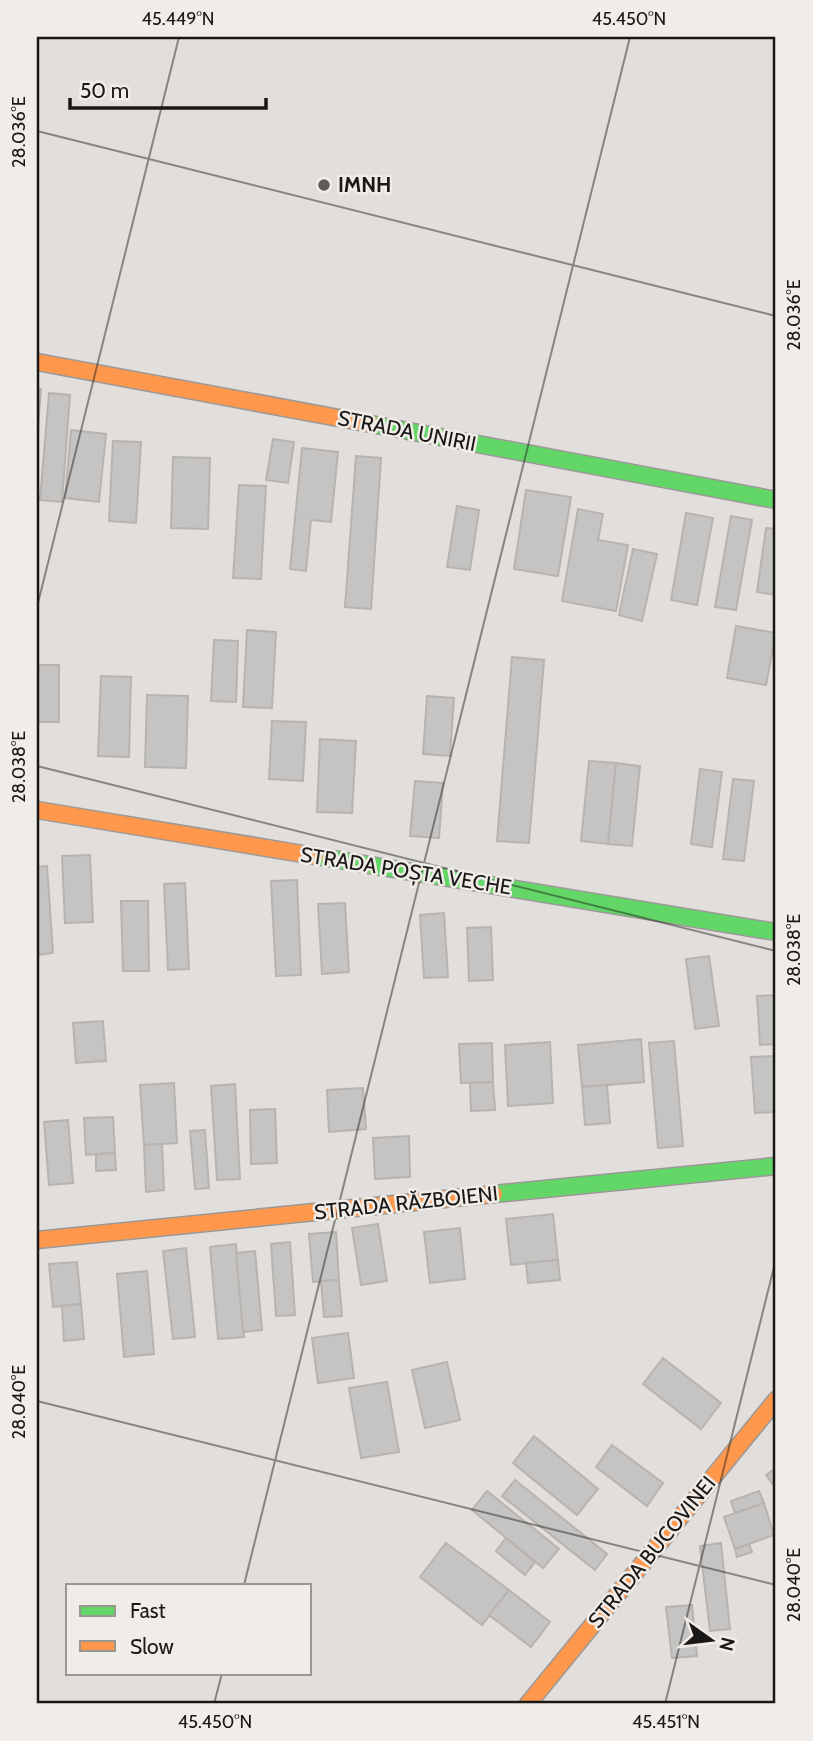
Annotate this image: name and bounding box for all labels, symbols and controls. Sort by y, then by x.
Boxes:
text: 45.449°N [142,8,214,30]
text: 45.450°N [592,8,666,30]
scale bar [70,66,266,110]
text: 50 m [80,78,129,103]
text: 28.036°E [8,96,30,168]
place label: IMNH [338,172,391,197]
marker: IMNH [316,177,332,193]
text: 28.036°E [783,279,805,351]
street label: STRADA UNIRII [336,405,478,456]
text: 28.038°E [8,731,30,803]
street label: STRADA POȘTA VECHE [298,841,513,902]
text: 28.038°E [783,914,805,986]
street label: STRADA RĂZBOIENI [313,1180,499,1225]
text: 28.040°E [8,1365,30,1439]
street label: STRADA BUCOVINEI [583,1471,720,1633]
text: 28.040°E [783,1548,805,1622]
legend [66,1584,312,1674]
text: Fast [130,1598,166,1623]
north arrow [676,1604,746,1674]
text: Slow [130,1634,174,1659]
text: N [714,1635,740,1653]
text: 45.450°N [178,1711,252,1733]
text: 45.451°N [632,1711,700,1733]

